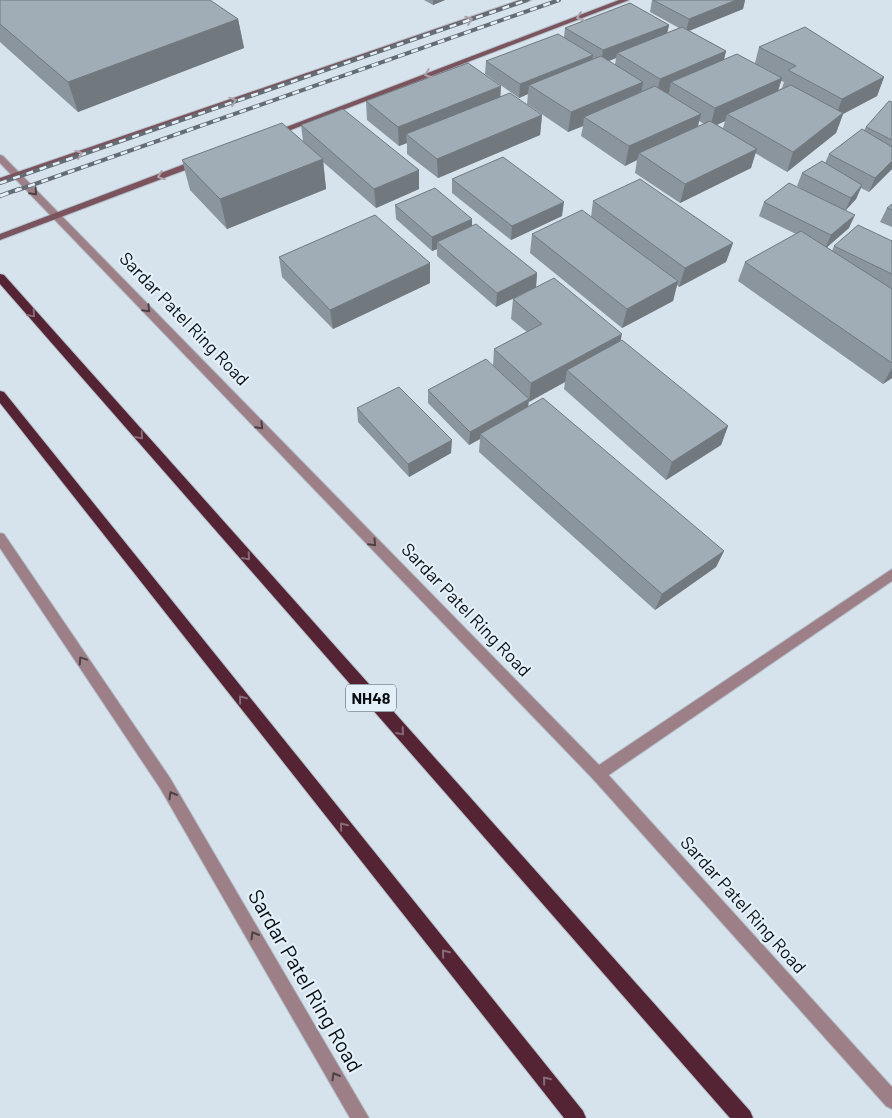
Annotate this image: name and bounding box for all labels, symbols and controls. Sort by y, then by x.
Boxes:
one-way arrow [576,11,584,21]
one-way arrow [465,16,473,26]
one-way arrow [424,68,433,78]
one-way arrow [228,97,237,107]
one-way arrow [75,149,83,159]
one-way arrow [158,170,166,180]
one-way arrow [28,187,37,196]
street label: Sardar Patel Ring Road [115,247,254,390]
one-way arrow [141,304,150,313]
one-way arrow [26,308,35,317]
one-way arrow [254,420,263,429]
one-way arrow [134,430,143,439]
one-way arrow [367,537,376,546]
street label: Sardar Patel Ring Road [397,538,536,681]
one-way arrow [242,552,251,561]
one-way arrow [79,656,88,665]
road number: NH48 [346,684,396,711]
one-way arrow [239,695,248,704]
one-way arrow [396,726,405,735]
one-way arrow [168,791,178,800]
one-way arrow [340,822,349,831]
street label: Sardar Patel Ring Road [676,831,811,977]
street label: Sardar Patel Ring Road [244,885,369,1076]
one-way arrow [250,932,260,941]
one-way arrow [442,950,450,959]
one-way arrow [332,1072,342,1081]
one-way arrow [543,1077,551,1086]

